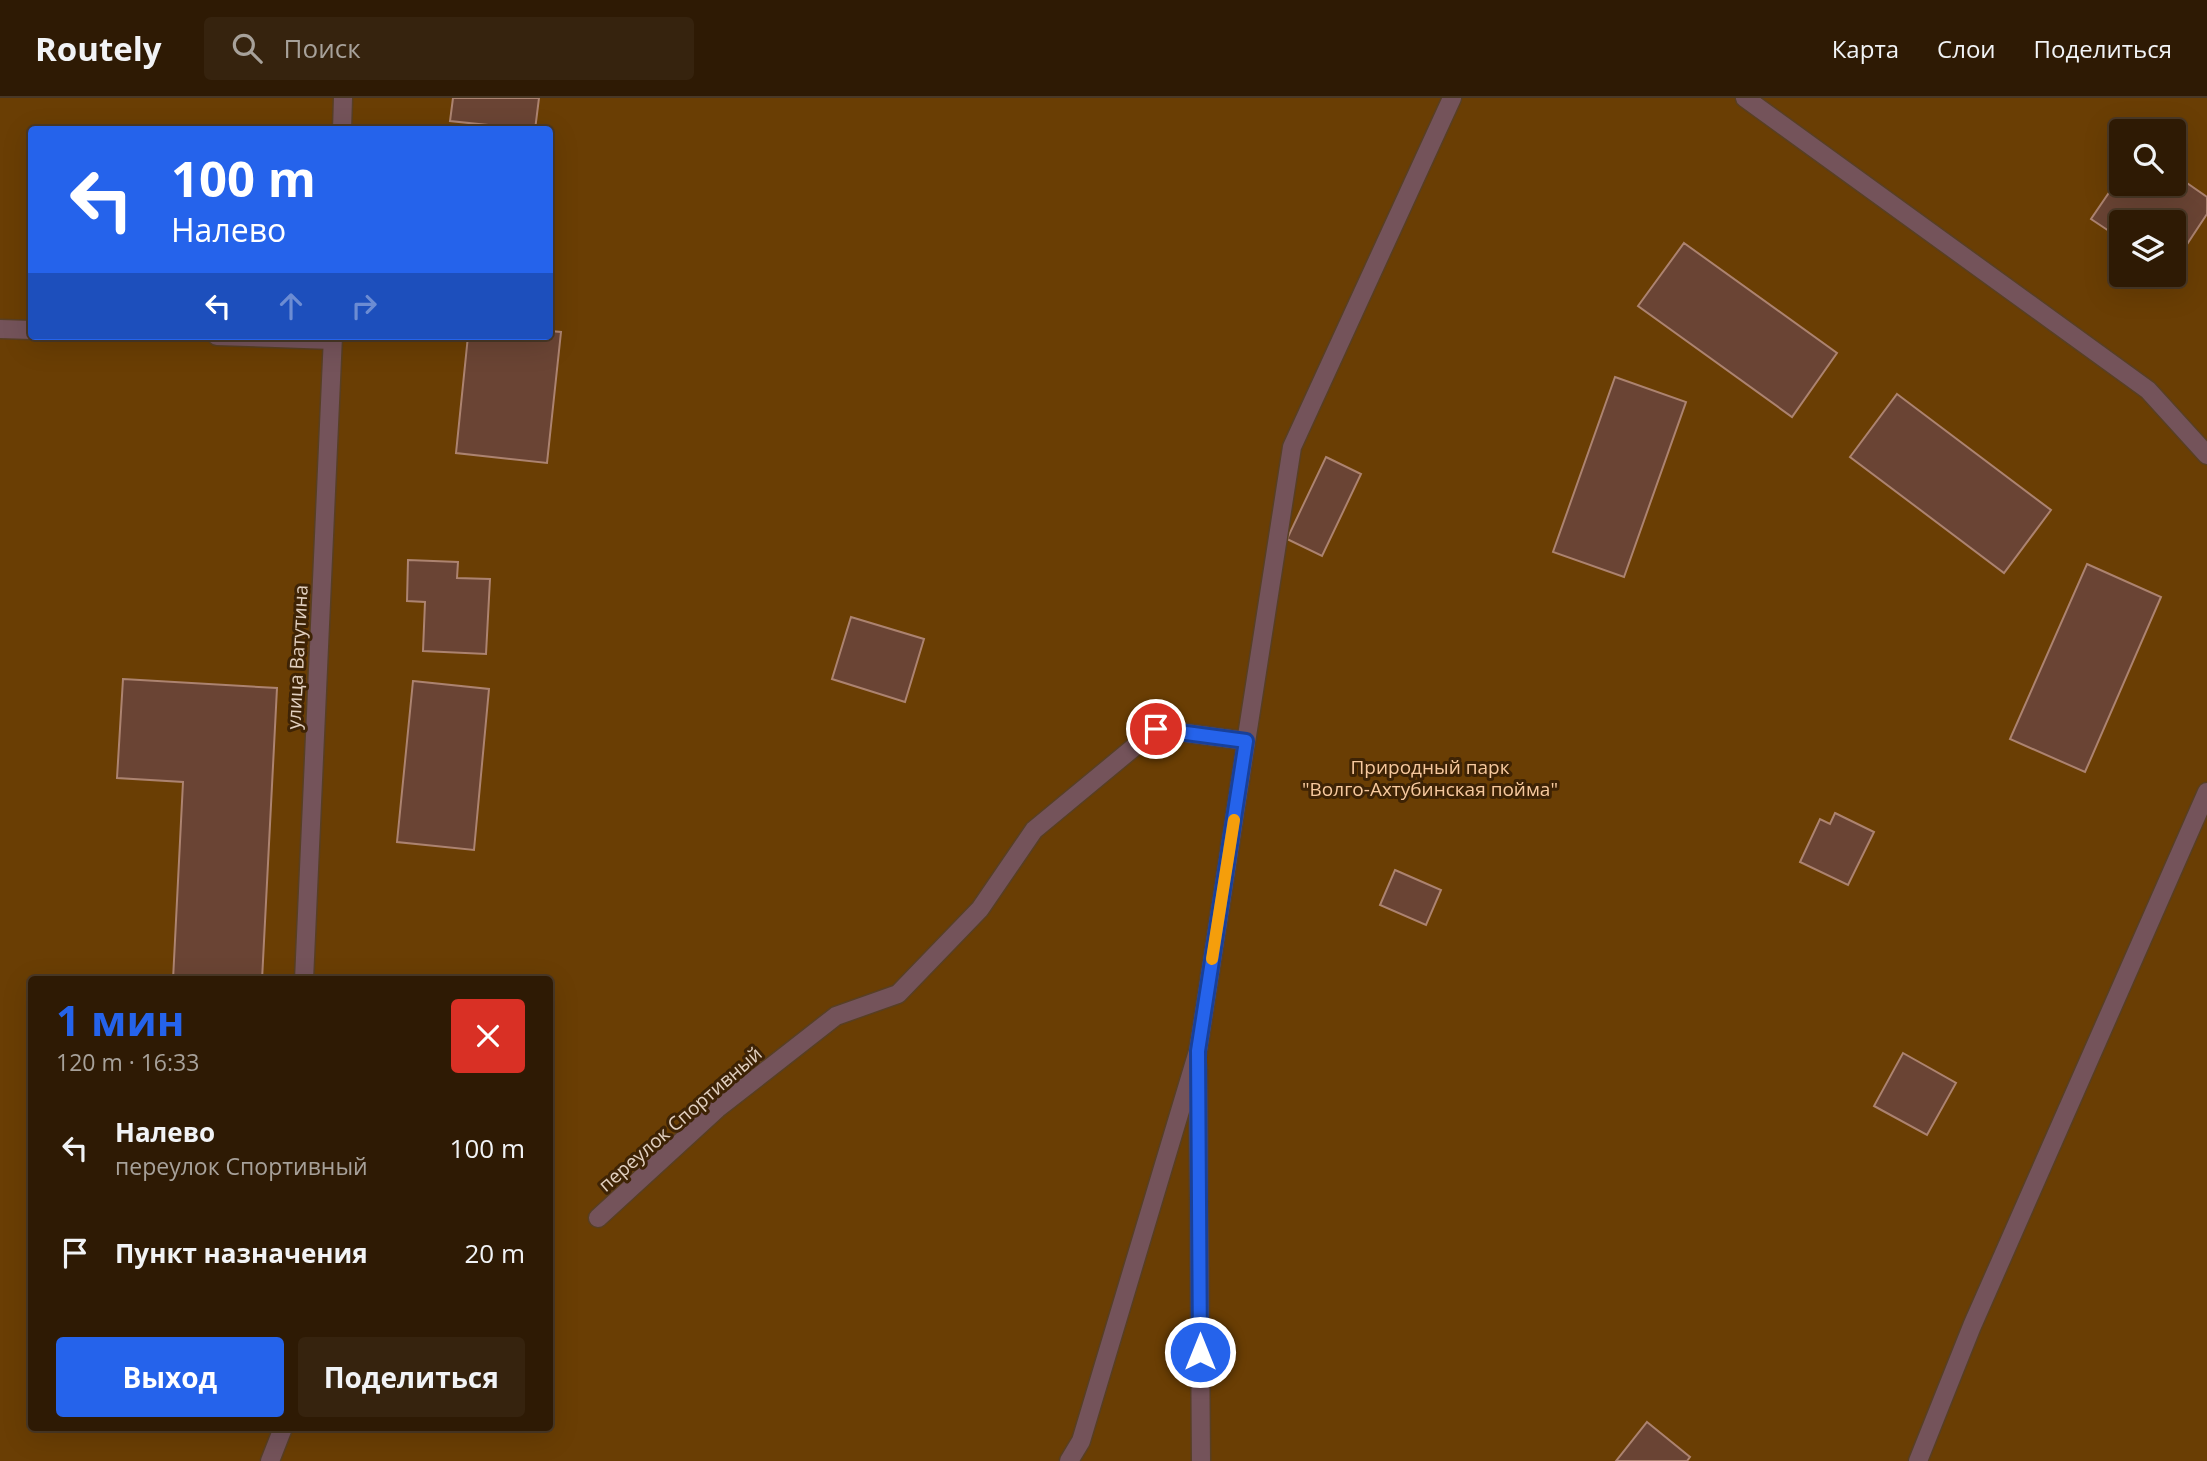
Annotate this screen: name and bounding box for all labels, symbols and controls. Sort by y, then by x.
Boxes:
search box [204,17,694,80]
text: Routely [35,26,162,71]
icon: search [228,29,266,67]
text: Поиск [284,30,361,66]
text: Карта [1832,32,1899,65]
text: Слои [1937,32,1996,65]
text: Поделиться [2034,32,2172,65]
map controls [2109,119,2186,287]
button: search [2109,119,2186,196]
text: 100 m [171,145,316,211]
icon: left [56,154,147,245]
text: Налево [171,208,286,251]
button: layers [2109,210,2186,287]
icon: left [199,287,237,325]
icon: ahead [272,287,310,325]
icon: right [345,287,383,325]
street label: улица Ватутина [280,584,314,730]
pin [1126,699,1186,759]
icon: arrive [1137,710,1175,748]
park label: Природный парк "Волго-Ахтубинская пойма" [1302,754,1558,802]
text: 1 мин [56,991,184,1048]
button: close [451,999,525,1073]
street label: переулок Спортивный [593,1041,767,1197]
text: 120 m · 16:33 [56,1046,199,1078]
text: Налево [115,1114,215,1150]
icon: left [56,1129,94,1167]
text: 100 m [450,1130,525,1166]
text: переулок Спортивный [115,1150,368,1182]
icon: arrive [56,1234,94,1272]
text: Пункт назначения [115,1235,368,1271]
text: 20 m [464,1235,525,1271]
position arrow [1163,1315,1237,1389]
button: Выход [56,1337,284,1417]
button: Поделиться [298,1337,525,1417]

